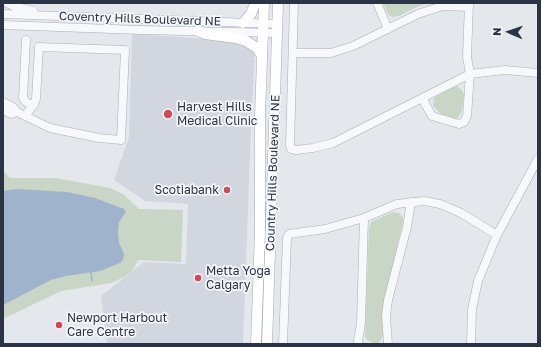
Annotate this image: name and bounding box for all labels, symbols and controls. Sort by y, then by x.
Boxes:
street label: Coventry Hills Boulevard NE [59,9,221,29]
north arrow [489,12,529,52]
text: N [490,27,503,36]
street label: Country Hills Boulevard NE [263,95,283,251]
place label: Harvest Hills Medical Clinic [177,100,257,128]
marker: Harvest Hills Medical Clinic [162,108,174,120]
place label: Scotiabank [154,183,219,197]
marker: Scotiabank [222,185,232,195]
place label: Metta Yoga Calgary [206,264,271,292]
marker: Metta Yoga Calgary [193,273,203,283]
place label: Newport Harbout Care Centre [67,311,167,339]
marker: Newport Harbout Care Centre [54,320,64,330]

